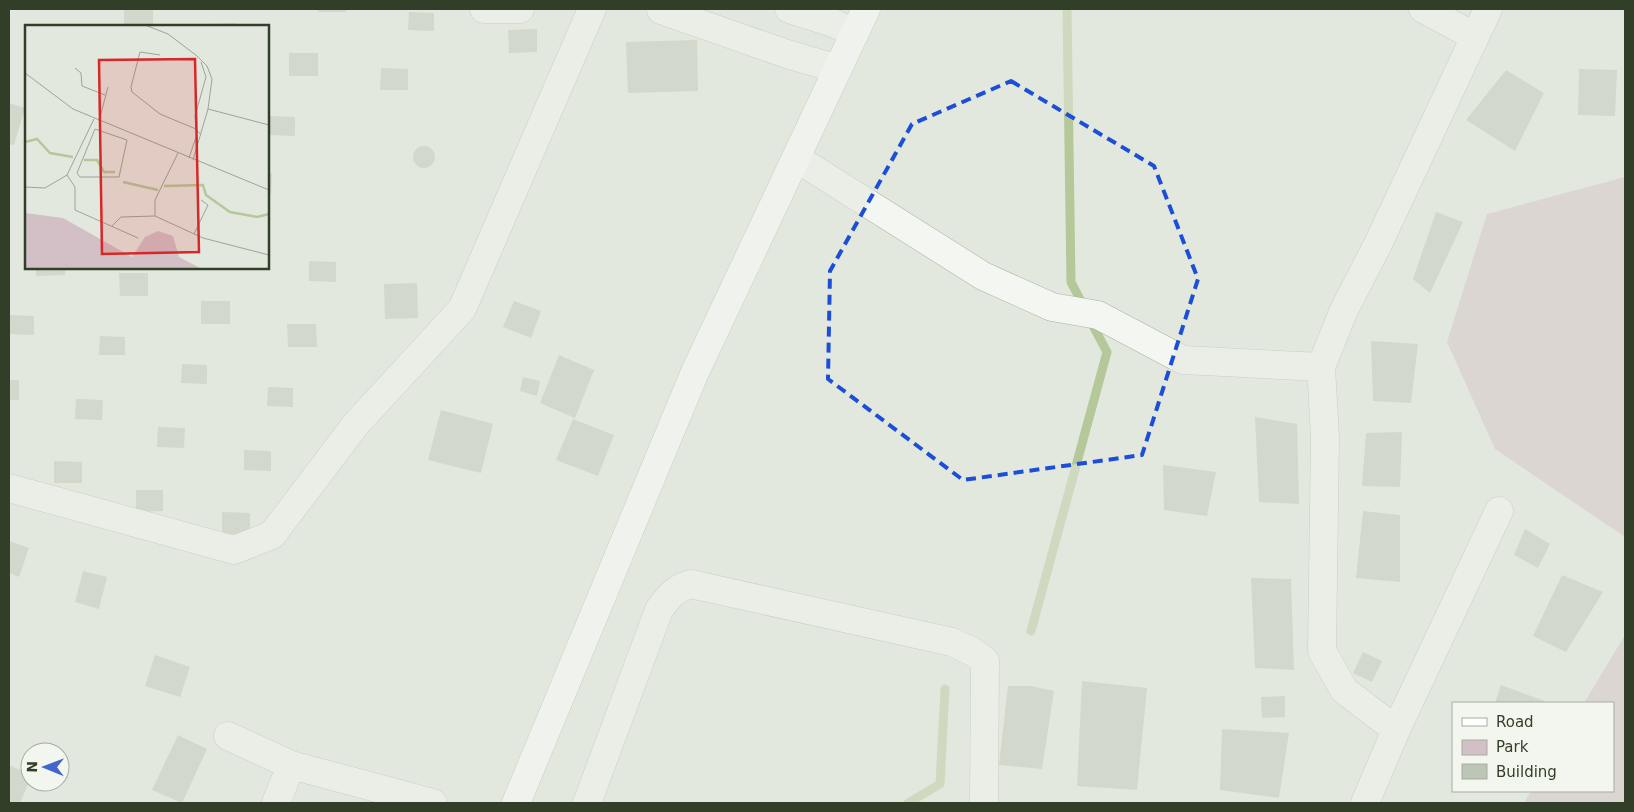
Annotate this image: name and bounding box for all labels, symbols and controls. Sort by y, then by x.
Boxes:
inset map [25,25,269,269]
legend [1452,702,1614,792]
text: Road [1496,713,1534,731]
text: Park [1496,738,1529,756]
north arrow [20,742,70,792]
text: N [24,761,40,773]
text: Building [1496,763,1557,781]

